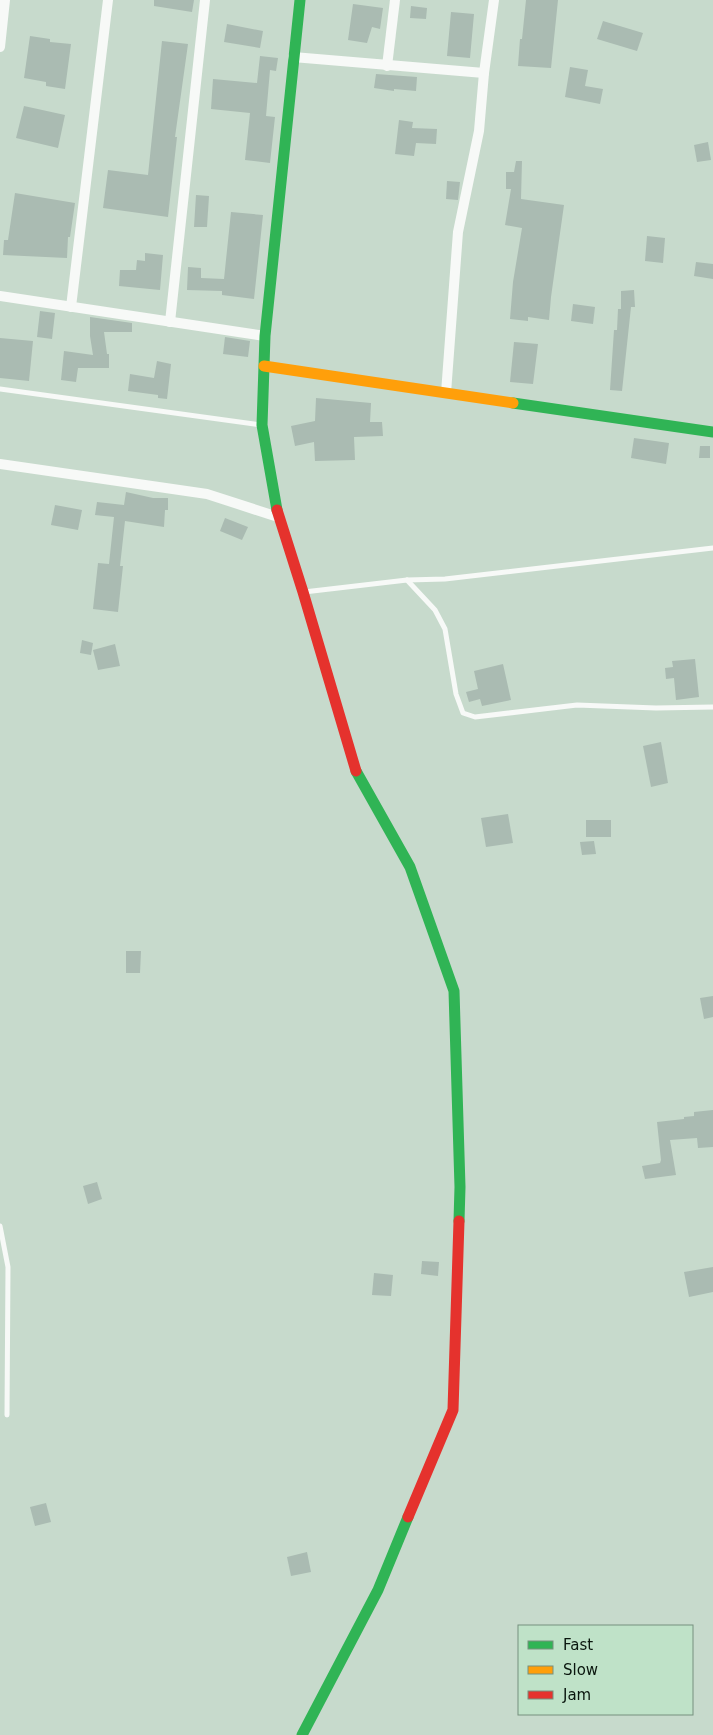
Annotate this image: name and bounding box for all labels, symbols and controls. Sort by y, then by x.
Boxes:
legend [518,1625,693,1715]
text: Fast [563,1636,593,1654]
text: Slow [563,1661,598,1679]
text: Jam [562,1686,591,1704]

